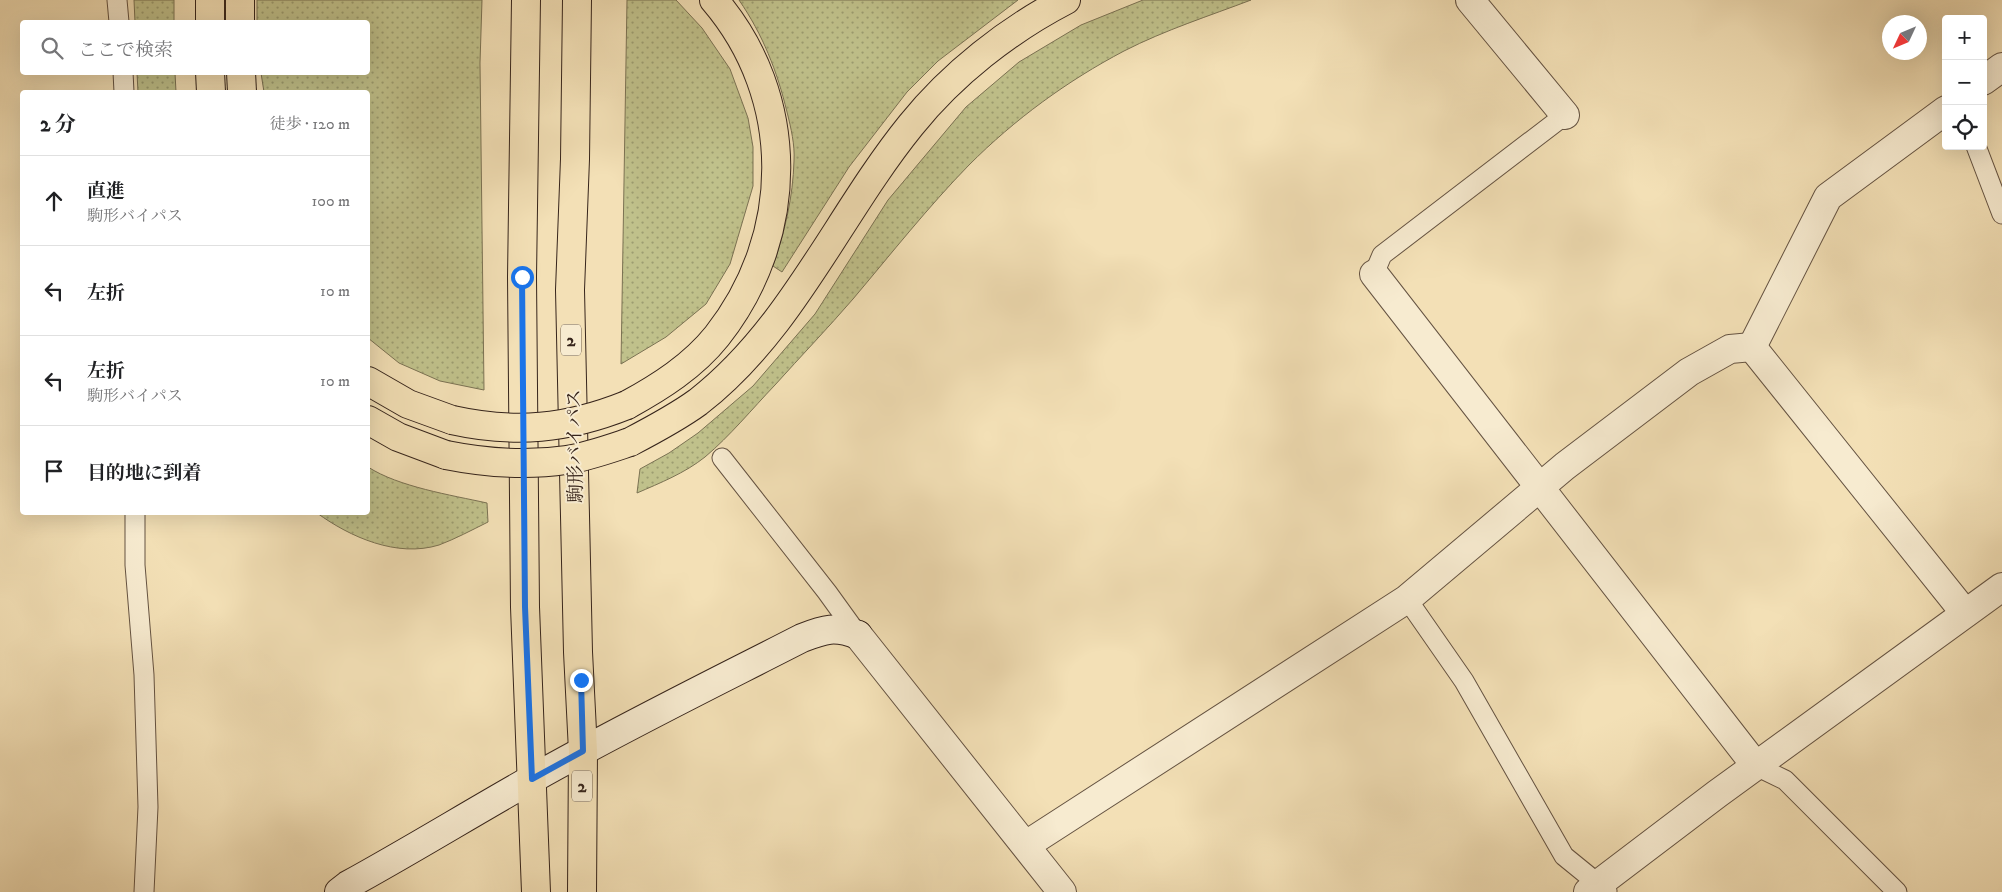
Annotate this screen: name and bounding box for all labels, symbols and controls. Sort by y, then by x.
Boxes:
north arrow [1882,15,1927,60]
map controls [1942,15,1987,150]
button: + [1942,15,1987,60]
search box [20,20,370,75]
icon: search [38,34,66,62]
text: ここで検索 [78,39,173,62]
button: − [1942,60,1987,105]
button: locate [1942,105,1987,150]
text: 2 分 [40,112,76,138]
text: 徒歩 · 120 m [269,114,350,134]
text: 直進 [87,180,125,203]
icon: ahead [40,187,68,215]
text: 100 m [312,191,350,211]
text: 駒形バイパス [87,206,183,226]
route start [511,266,534,289]
icon: left [40,277,68,305]
text: 10 m [320,281,350,301]
text: 左折 [87,282,125,305]
road number: 2 [561,324,581,356]
text: 左折 [87,360,125,383]
icon: left [40,367,68,395]
text: 10 m [320,371,350,391]
text: 駒形バイパス [87,386,183,406]
street label: 駒形バイパス [563,389,588,503]
icon: arrive [40,457,68,485]
text: 目的地に到着 [87,462,201,485]
route end [570,669,593,692]
road number: 2 [572,770,592,801]

